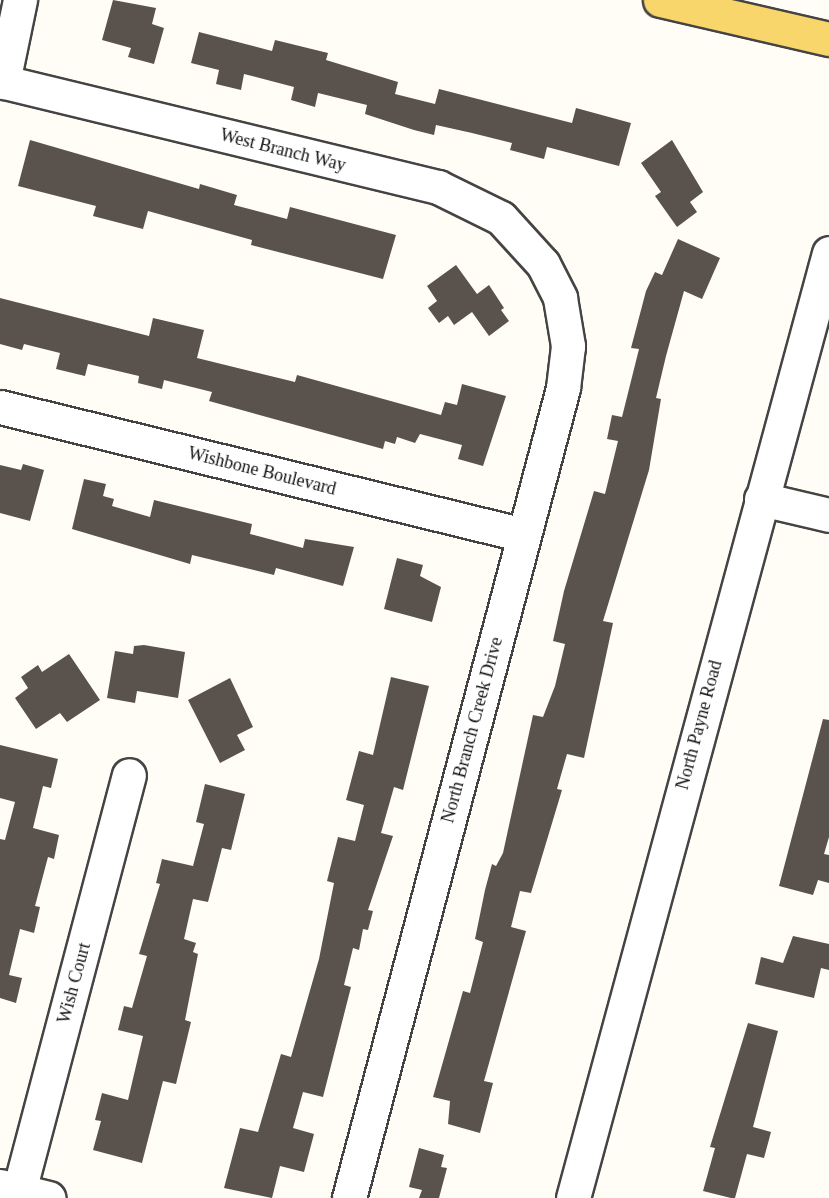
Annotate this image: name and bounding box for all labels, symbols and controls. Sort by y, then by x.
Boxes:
street label: West Branch Way [218,124,348,176]
street label: Wishbone Boulevard [186,442,338,500]
street label: North Branch Creek Drive [437,635,507,825]
street label: North Payne Road [671,658,727,792]
street label: Wish Court [53,940,95,1026]

